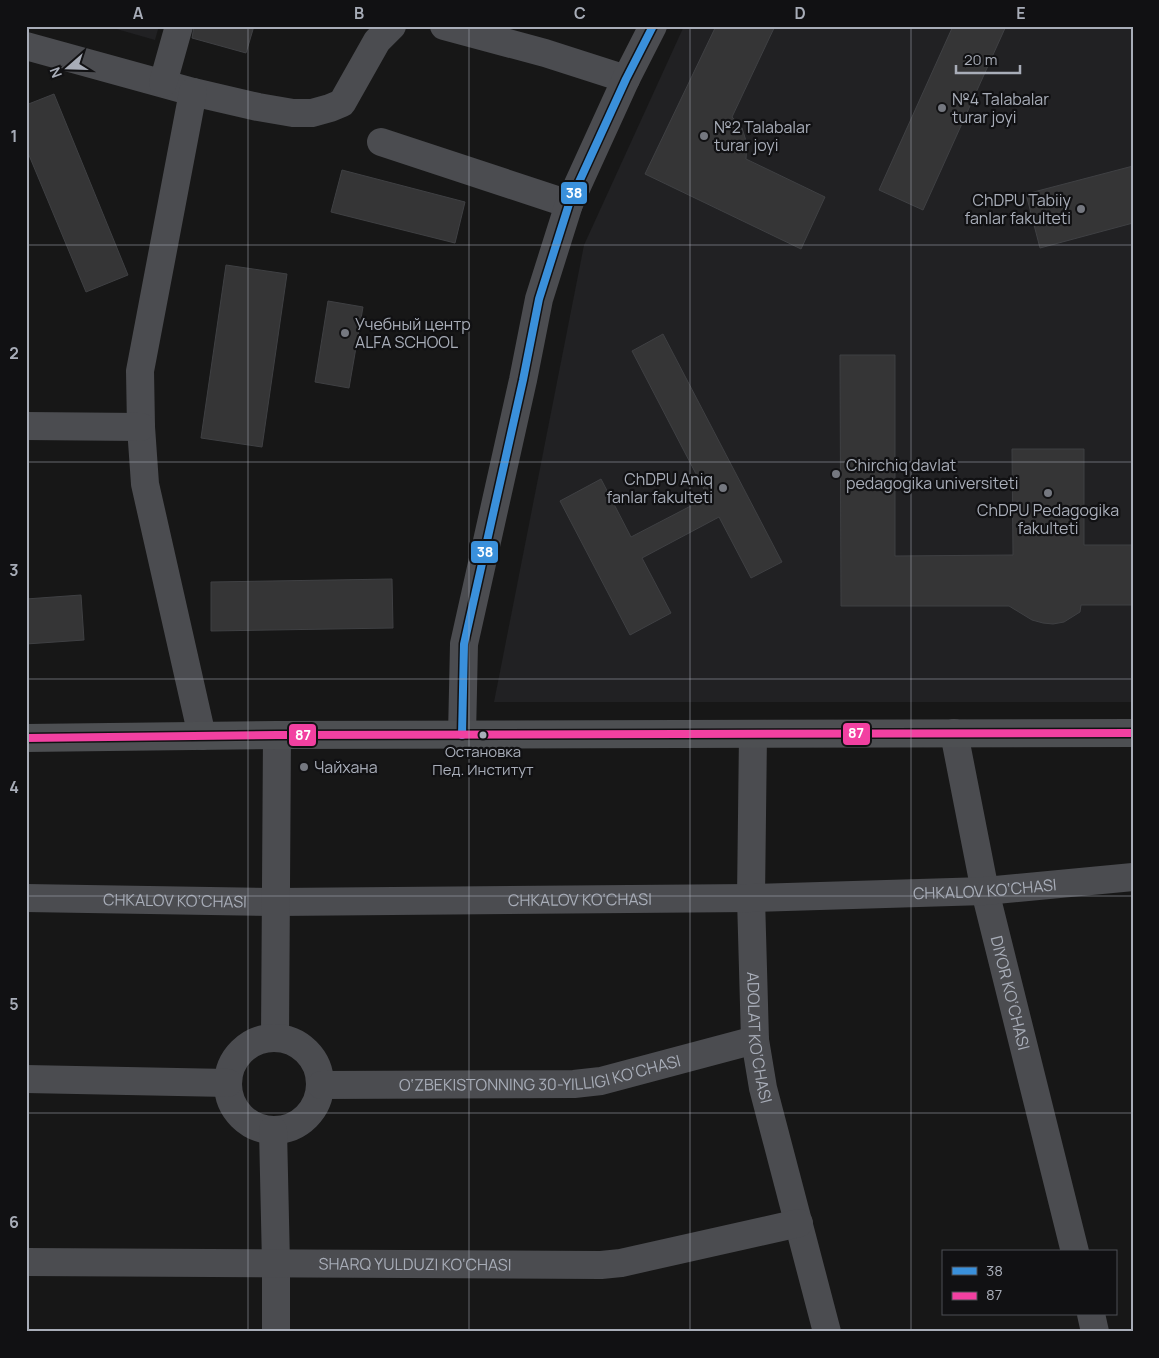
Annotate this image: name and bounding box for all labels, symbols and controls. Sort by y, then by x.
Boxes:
text: A [133,2,144,24]
text: B [354,2,364,24]
text: C [574,2,586,24]
text: D [794,2,806,24]
text: E [1016,2,1026,24]
north arrow [42,42,92,92]
scale bar [956,42,1020,74]
text: 20 m [964,49,997,70]
text: N [45,65,66,81]
place label: №4 Talabalar turar joyi [952,88,1049,128]
marker: №4 Talabalar turar joyi [936,102,948,114]
place label: №2 Talabalar turar joyi [714,116,811,156]
text: 1 [10,125,18,147]
marker: №2 Talabalar turar joyi [698,130,710,142]
line badge: 38 [560,181,588,205]
text: 38 [566,183,582,202]
place label: ChDPU Tabiiy fanlar fakulteti [965,189,1072,229]
marker: ChDPU Tabiiy fanlar fakulteti [1075,203,1087,215]
place label: Учебный центр ALFA SCHOOL [355,313,471,353]
marker: Учебный центр ALFA SCHOOL [339,327,351,339]
text: 2 [9,342,19,364]
place label: Chirchiq davlat pedagogika universiteti [846,454,1018,494]
place label: ChDPU Aniq fanlar fakulteti [607,468,713,508]
marker: Chirchiq davlat pedagogika universiteti [830,468,842,480]
marker: ChDPU Aniq fanlar fakulteti [717,482,729,494]
marker: ChDPU Pedagogika fakulteti [1042,487,1054,499]
place label: ChDPU Pedagogika fakulteti [977,499,1119,539]
line badge: 38 [470,540,499,564]
text: 38 [477,542,493,561]
text: 3 [9,559,19,581]
line badge: 87 [842,722,871,746]
line badge: 87 [288,723,317,747]
text: 87 [848,723,864,742]
text: 87 [295,725,311,744]
marker: Остановка Пед. Институт [478,730,488,740]
place label: Остановка Пед. Институт [432,741,534,780]
place label: Чайхана [314,756,378,778]
marker: Чайхана [298,761,310,773]
text: 4 [9,776,19,798]
street label: CHKALOV KO‘CHASI [913,873,1057,904]
street label: CHKALOV KO‘CHASI [103,888,247,913]
street label: CHKALOV KO‘CHASI [508,888,652,911]
street label: DIYOR KO‘CHASI [986,933,1035,1052]
street label: ADOLAT KO‘CHASI [742,972,778,1106]
text: 5 [9,993,19,1015]
street label: O‘ZBEKISTONNING 30-YILLIGI KO‘CHASI [399,1049,683,1096]
text: 6 [9,1211,19,1233]
legend [942,1250,1116,1316]
street label: SHARQ YULDUZI KO‘CHASI [319,1253,511,1276]
text: 38 [986,1260,1003,1281]
text: 87 [986,1284,1002,1305]

